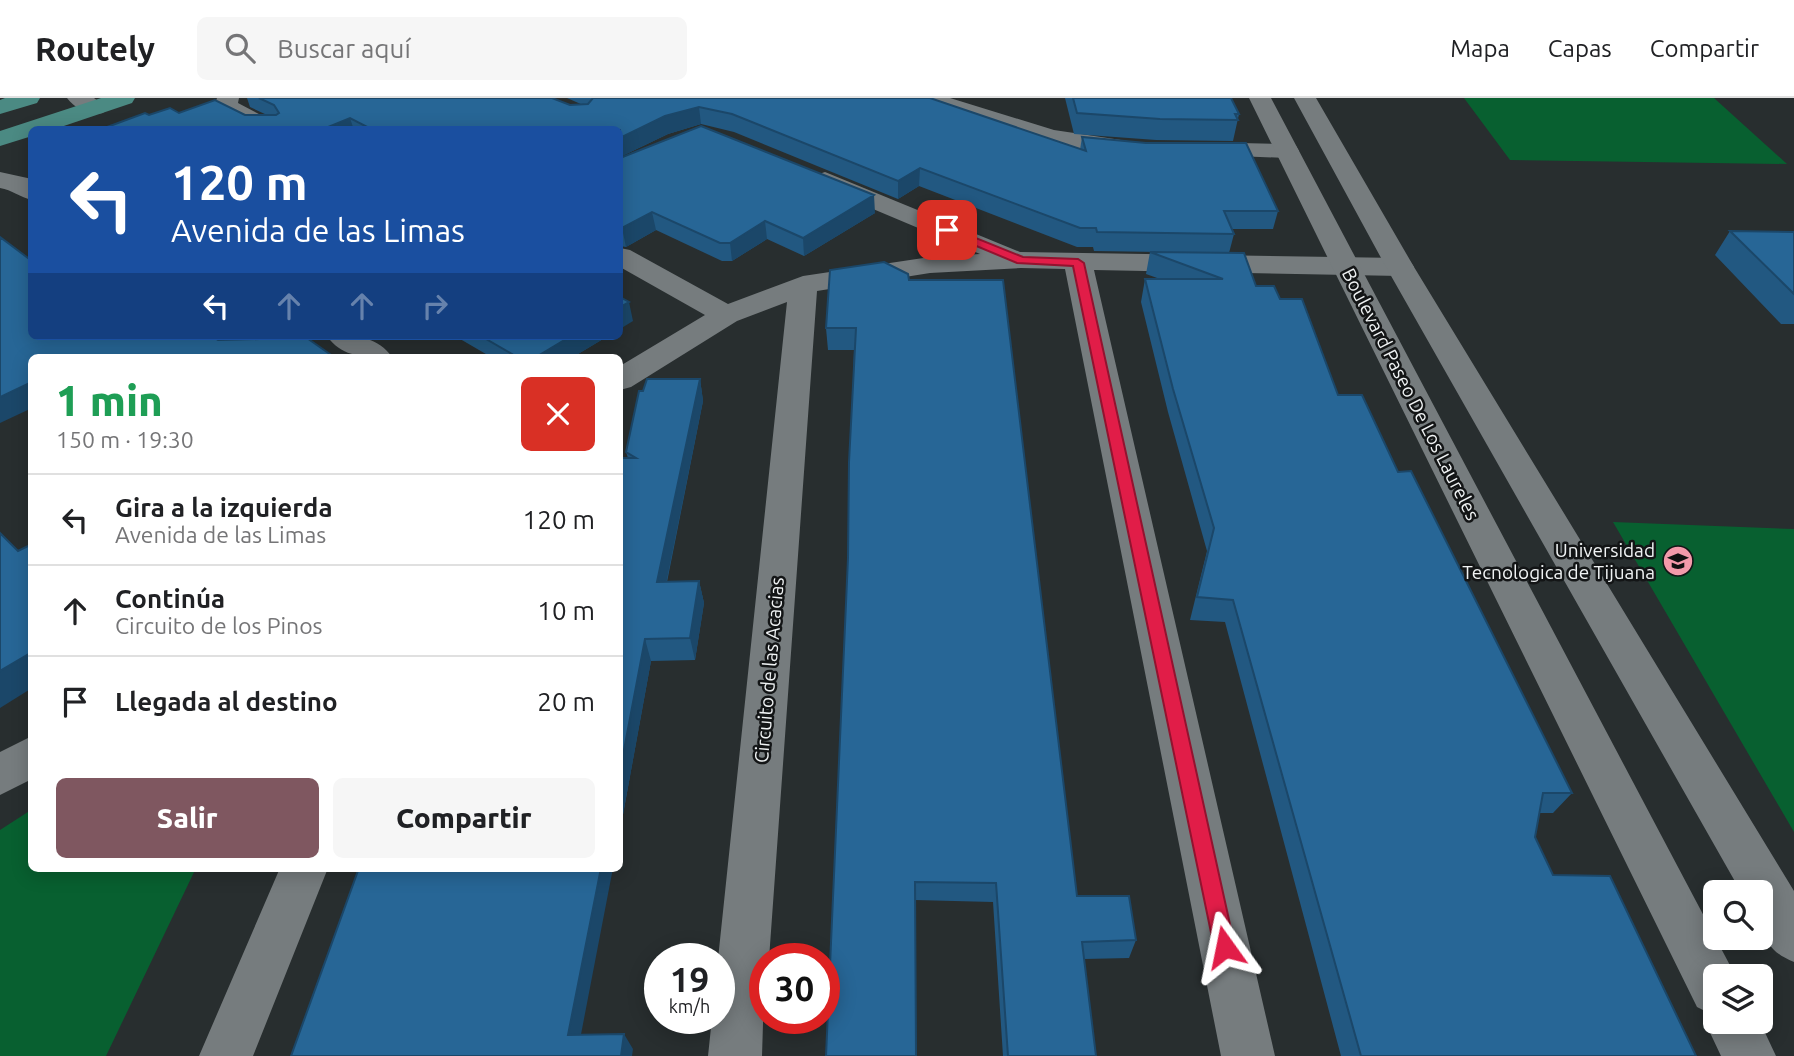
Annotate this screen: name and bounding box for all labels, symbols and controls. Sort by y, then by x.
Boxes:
search box [197,17,687,80]
icon: search [221,29,259,67]
text: Routely [35,30,155,67]
text: Buscar aquí [277,34,411,63]
text: Mapa [1450,35,1510,62]
text: Capas [1548,35,1612,62]
text: Compartir [1650,35,1759,62]
icon: left [56,154,147,245]
text: 120 m [171,154,308,209]
pin [917,200,977,260]
icon: arrive [928,211,966,249]
text: Avenida de las Limas [171,212,465,248]
street label: Boulevard Paseo De Los Laureles [1338,264,1484,524]
icon: left [197,287,235,325]
icon: ahead [270,287,308,325]
icon: ahead [343,287,381,325]
icon: right [416,287,454,325]
text: 1 min [56,377,163,424]
button: close [521,377,595,451]
text: 150 m · 19:30 [56,427,194,452]
text: Gira a la izquierda [115,493,333,522]
icon: left [56,501,94,539]
text: 120 m [523,505,595,534]
text: Avenida de las Limas [115,522,326,547]
place label: Universidad Tecnologica de Tijuana [1462,539,1655,583]
school or university icon: Universidad Tecnologica de Tijuana [1661,544,1695,578]
street label: Circuito de las Acacias [750,576,788,764]
text: Continúa [115,584,225,613]
icon: ahead [56,592,94,630]
text: 10 m [537,596,595,625]
text: Circuito de los Pinos [115,613,323,638]
icon: arrive [56,683,94,721]
text: Llegada al destino [115,687,338,716]
text: 20 m [537,687,595,716]
button: Salir [56,778,319,858]
button: Compartir [333,778,595,858]
map controls [1703,880,1773,1034]
button: search [1703,880,1773,950]
position arrow [1188,910,1262,984]
speed limit sign: 30 [749,943,840,1034]
text: 19 [670,959,709,999]
button: layers [1703,964,1773,1034]
text: km/h [669,996,710,1016]

